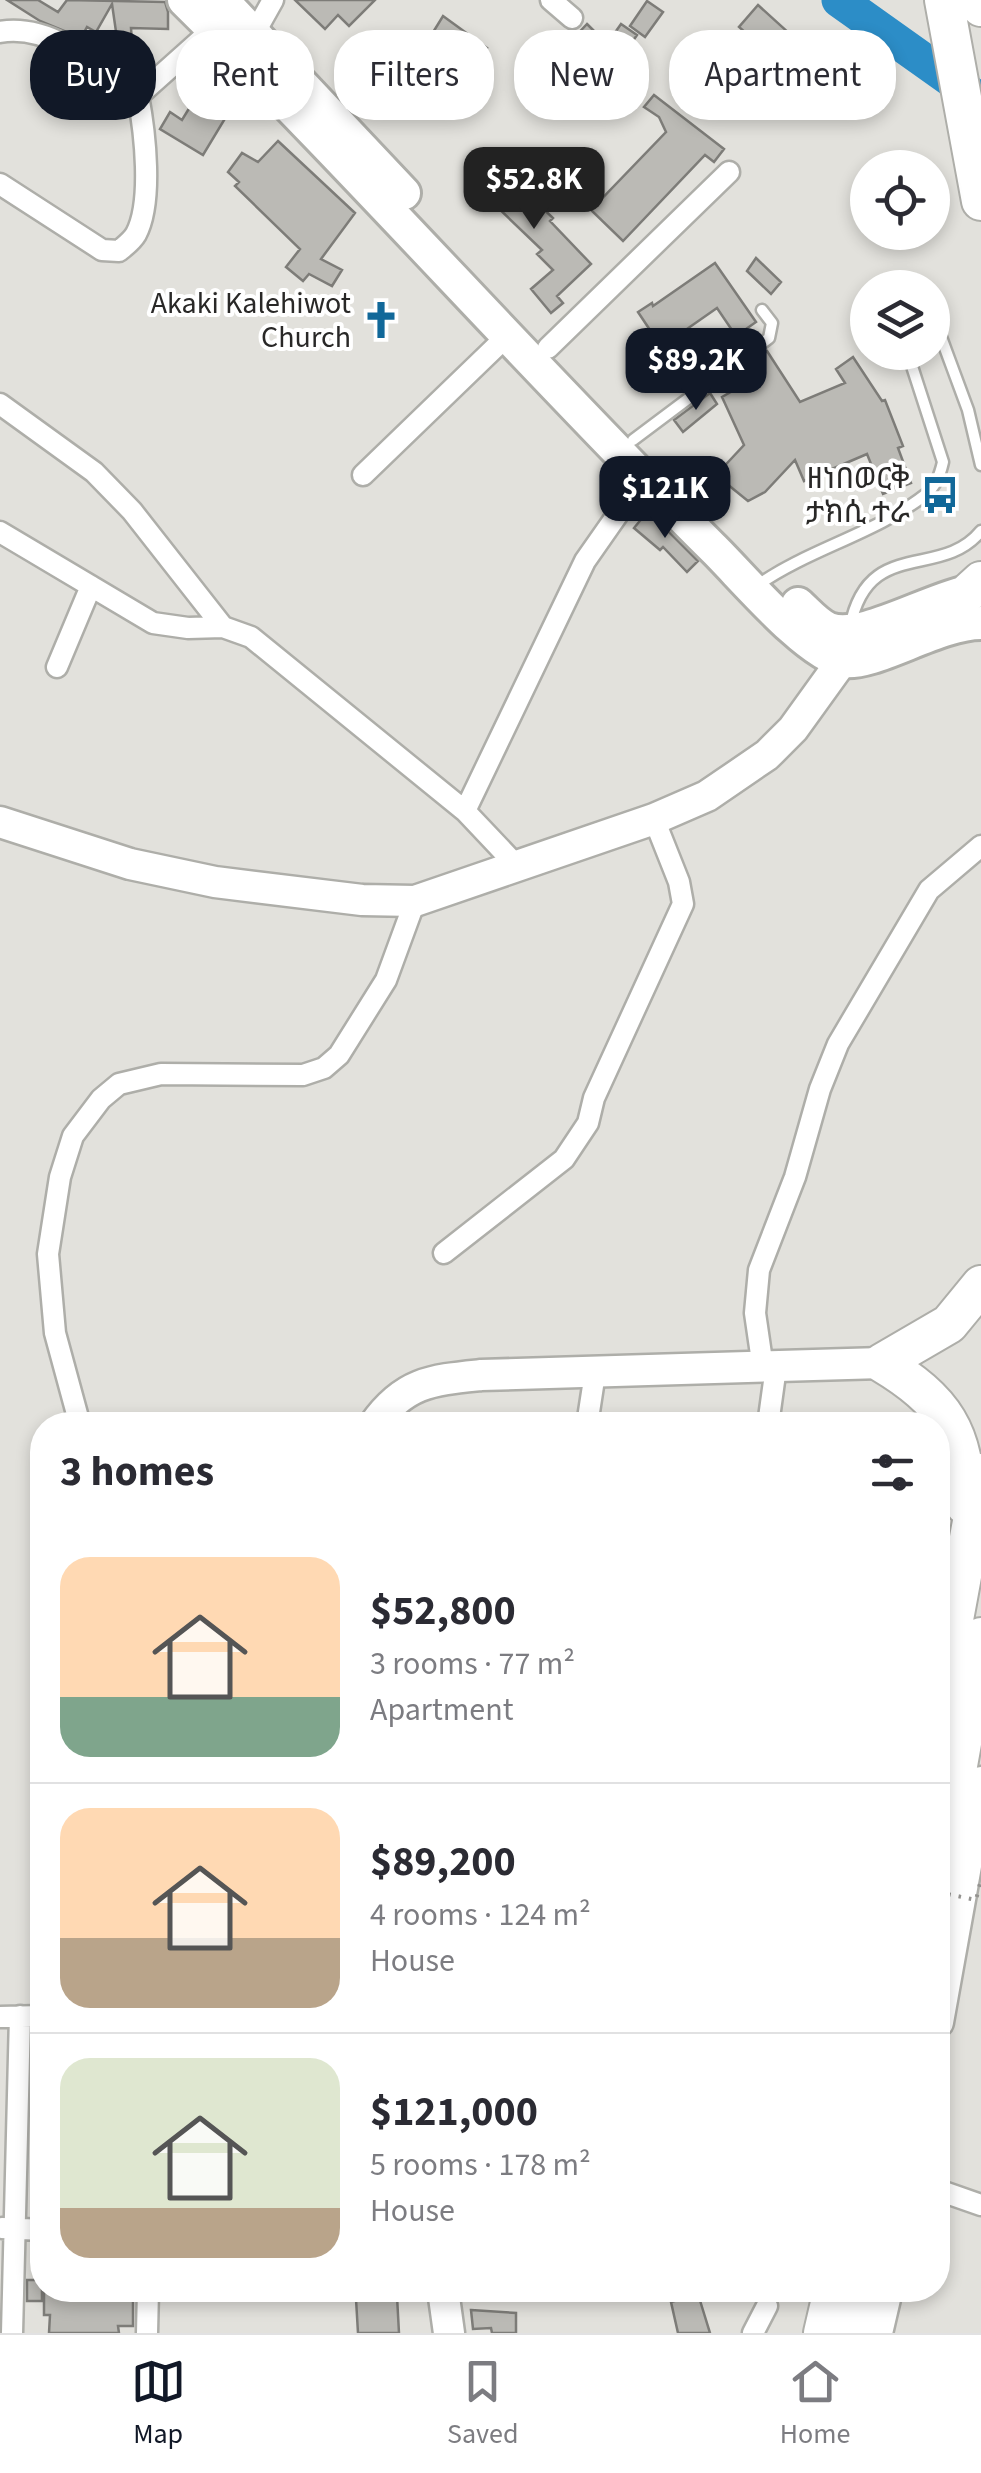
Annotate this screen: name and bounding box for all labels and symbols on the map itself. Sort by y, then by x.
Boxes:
pin: $52.8K [453,147,615,232]
place label: Akaki Kalehiwot Church [151,282,351,359]
church icon: Akaki Kalehiwot Church [360,299,402,341]
pin: $89.2K [615,328,777,413]
pin: $121K [595,456,735,541]
place label: ዘነበወርቅ ታክሲ ተራ [806,457,910,534]
bus stop icon: ዘነበወርቅ ታክሲ ተራ [919,474,961,516]

